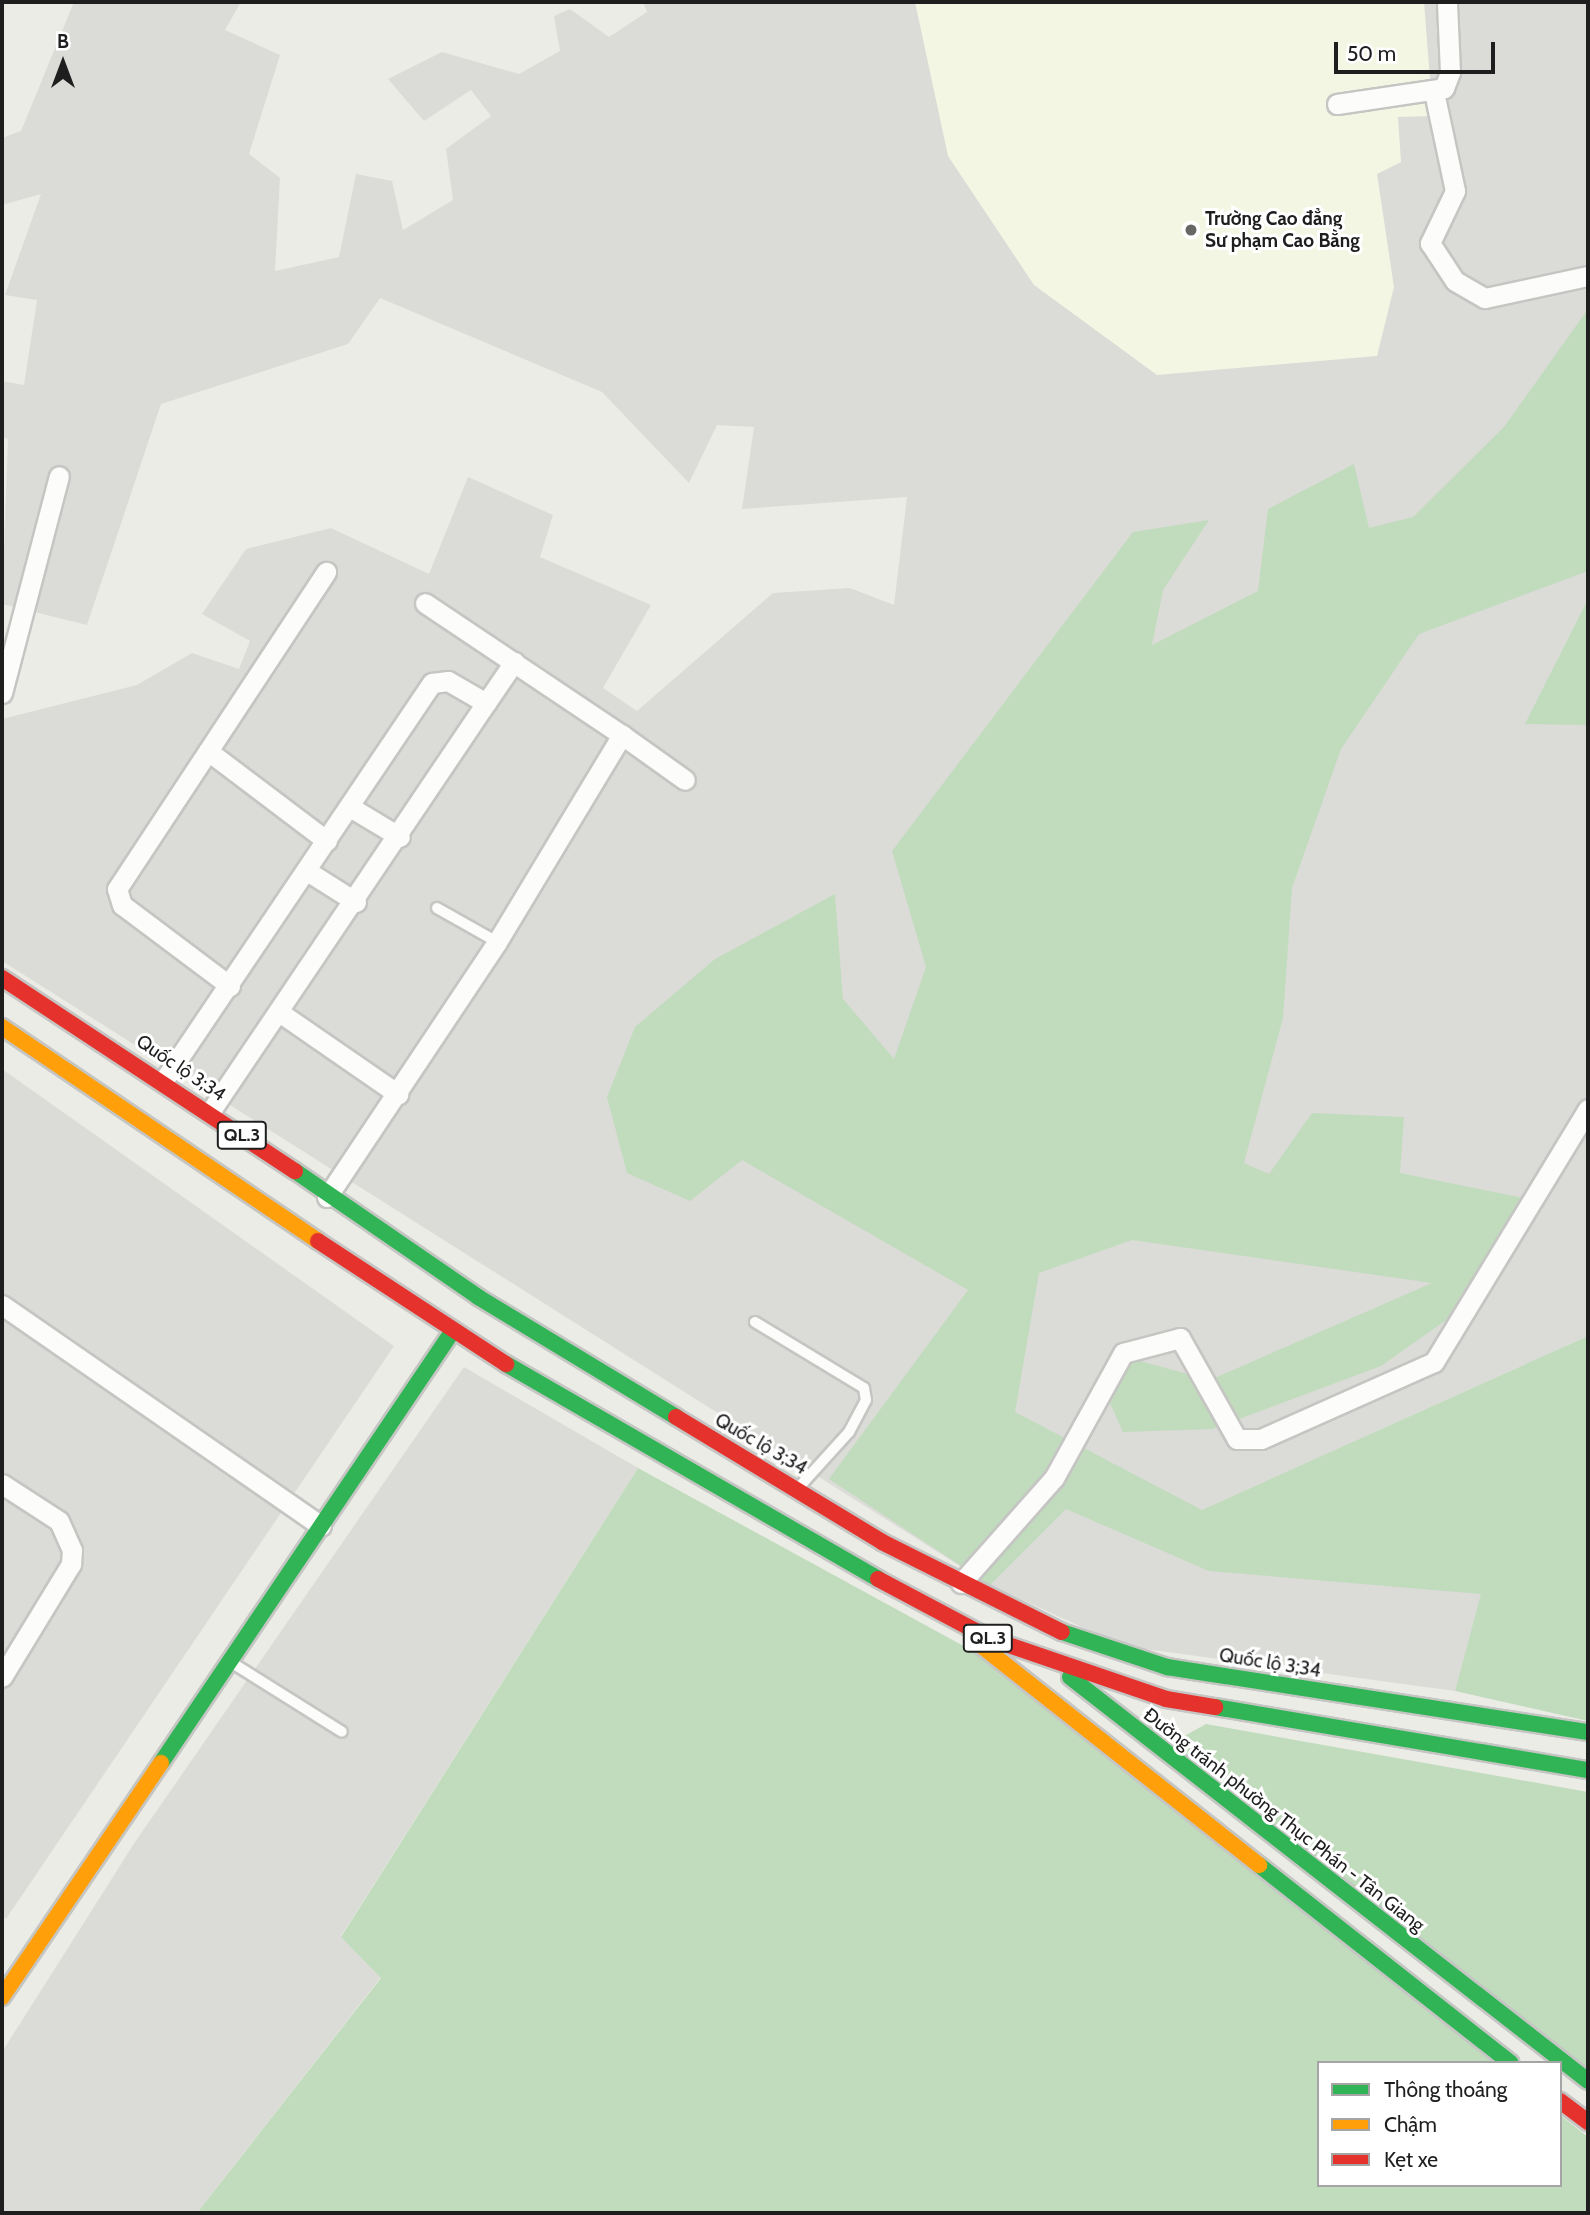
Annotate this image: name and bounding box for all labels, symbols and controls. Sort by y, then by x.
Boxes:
north arrow [28,28,98,98]
scale bar [1338,28,1499,72]
text: B [57,30,69,53]
text: 50 m [1347,41,1396,66]
place label: Trường Cao đẳng Sư phạm Cao Bằng [1205,208,1360,252]
marker: Trường Cao đẳng Sư phạm Cao Bằng [1183,222,1199,238]
street label: Quốc lộ 3;34 [132,1030,230,1106]
road number: QL.3 [216,1120,268,1150]
street label: Quốc lộ 3;34 [711,1408,811,1480]
road number: QL.3 [962,1624,1014,1652]
street label: Quốc lộ 3;34 [1218,1644,1322,1682]
street label: Đường tránh phường Thục Phán - Tân Giang [1139,1703,1429,1937]
legend [1317,2061,1562,2187]
text: Thông thoáng [1384,2077,1507,2102]
text: Chậm [1384,2112,1437,2137]
text: Kẹt xe [1384,2147,1438,2172]

